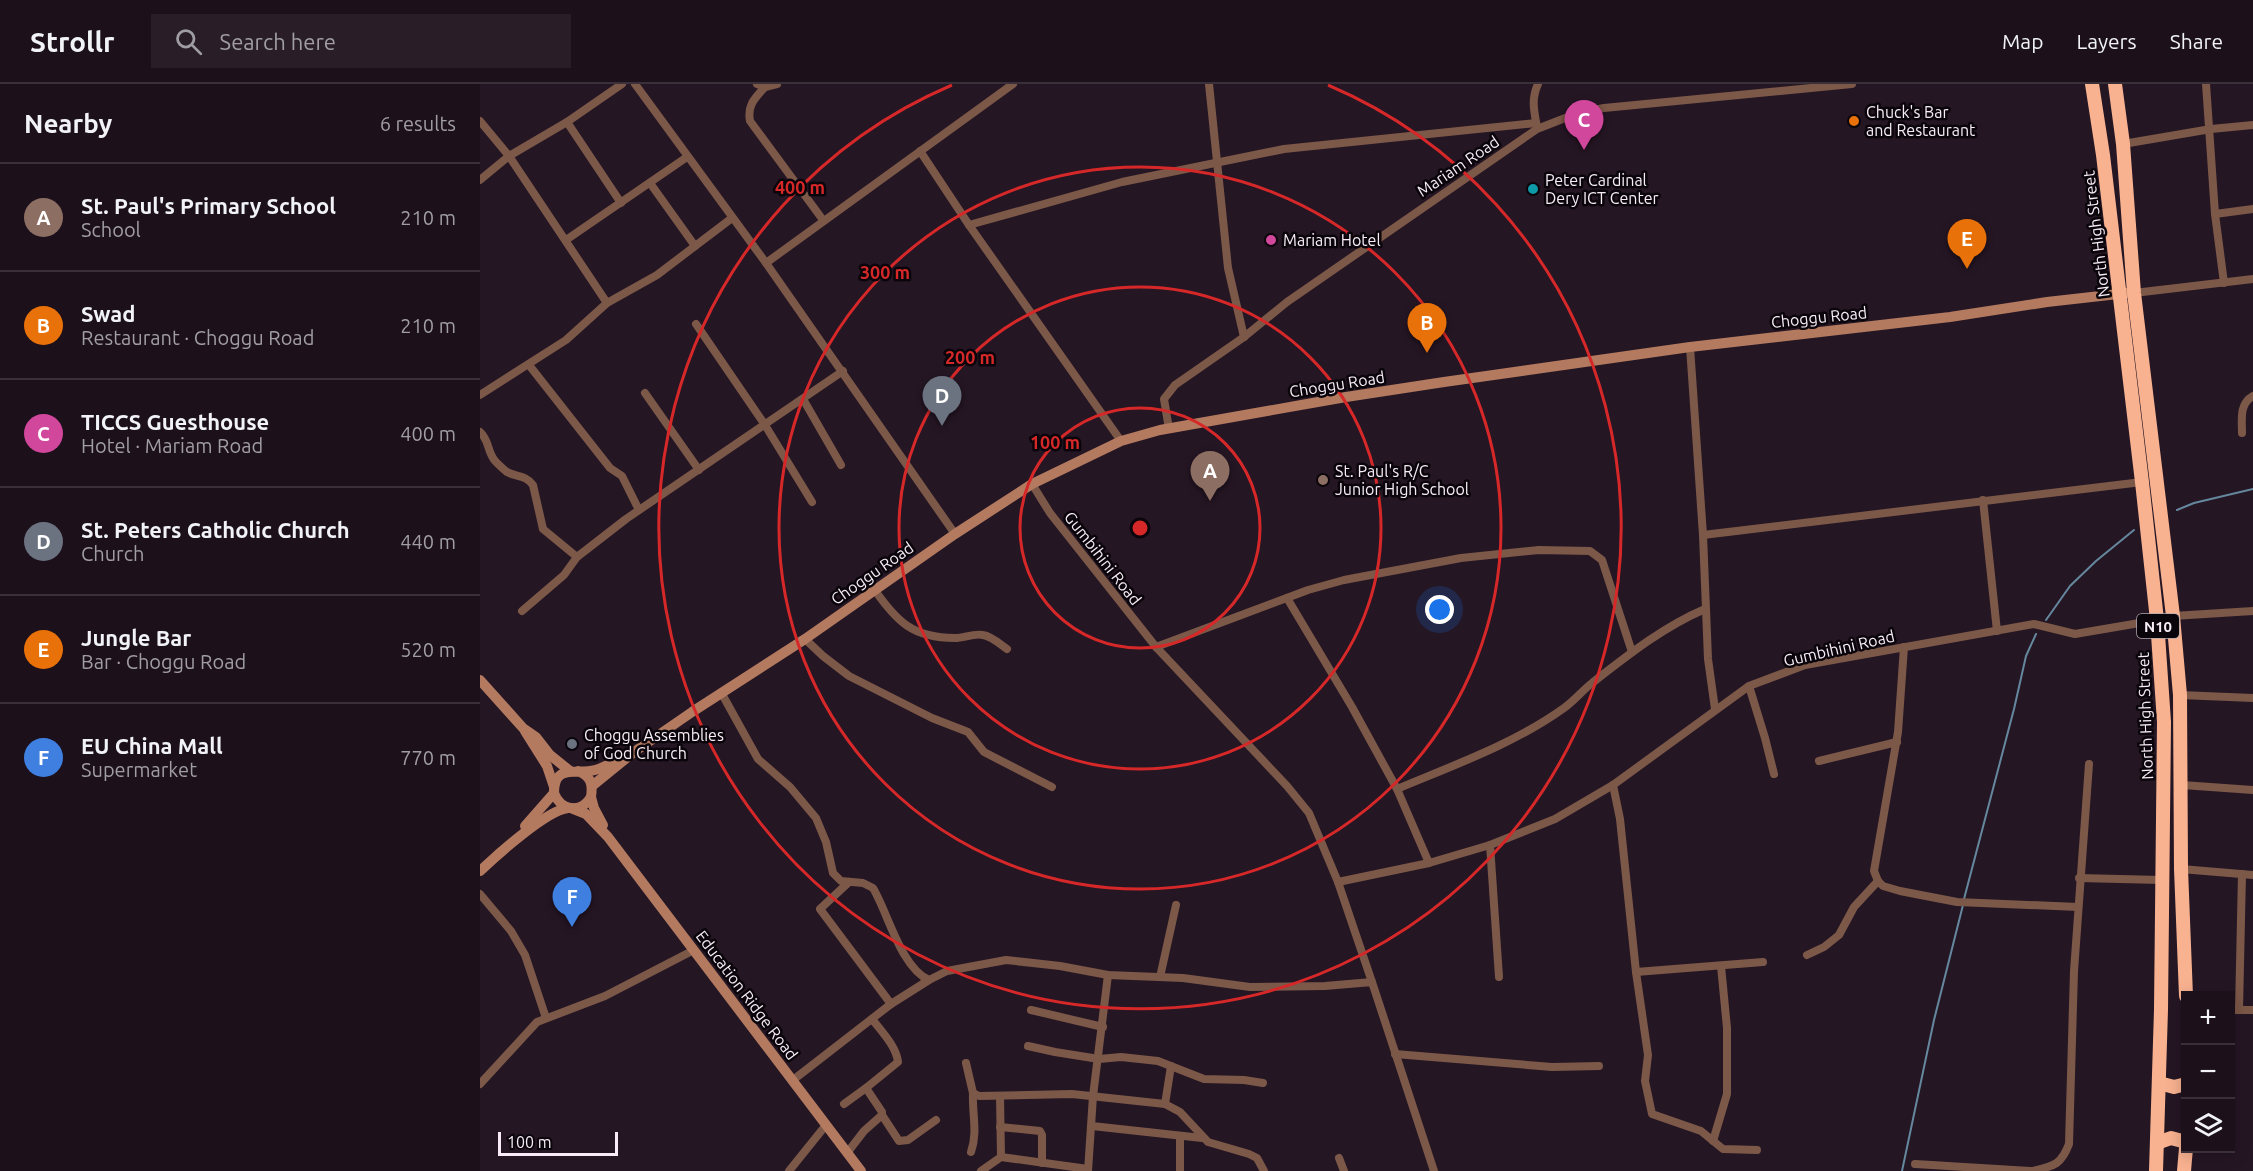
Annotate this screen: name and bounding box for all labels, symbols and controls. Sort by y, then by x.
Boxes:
search box [151,14,571,68]
icon: search [172,25,205,58]
text: Strollr [30,26,115,57]
text: Search here [220,29,336,54]
text: Map [2002,29,2043,53]
text: Layers [2076,29,2137,53]
text: Share [2170,29,2223,53]
pin: C [1564,100,1604,150]
place label: Chuck's Bar and Restaurant [1866,103,1976,139]
text: Nearby [24,109,112,138]
text: 6 results [380,112,456,135]
marker: Chuck's Bar and Restaurant [1847,114,1861,128]
street label: Mariam Road [1414,132,1502,200]
street label: North High Street [2079,169,2113,298]
place label: Peter Cardinal Dery ICT Center [1545,171,1659,207]
text: 400 m [775,177,825,197]
marker: Peter Cardinal Dery ICT Center [1526,182,1540,196]
text: St. Paul's Primary School [81,193,336,218]
text: A [36,206,51,229]
text: 210 m [400,206,456,229]
text: School [81,218,141,241]
pin: E [1948,220,1986,269]
place label: Mariam Hotel [1283,231,1381,249]
marker: Mariam Hotel [1264,233,1278,247]
text: 300 m [860,262,910,282]
text: Swad [81,301,135,326]
street label: Choggu Road [1770,303,1868,331]
pin: B [1408,304,1446,353]
text: B [37,314,50,337]
text: 210 m [400,314,456,337]
text: Restaurant · Choggu Road [81,326,314,349]
text: 200 m [945,347,995,367]
street label: Choggu Road [1288,368,1386,400]
pin: D [922,376,962,426]
text: TICCS Guesthouse [81,409,269,434]
text: C [37,422,50,445]
text: 400 m [400,422,456,445]
text: 100 m [1030,432,1080,452]
text: Hotel · Mariam Road [81,434,263,457]
pin: A [1190,452,1230,501]
place label: St. Paul's R/C Junior High School [1335,462,1469,498]
marker: St. Paul's R/C Junior High School [1316,473,1330,487]
street label: Gumbihini Road [1061,508,1145,608]
text: St. Peters Catholic Church [81,517,350,542]
centre of rings [1130,518,1150,538]
text: D [36,530,51,553]
text: 440 m [400,530,456,553]
street label: Choggu Road [827,538,917,608]
text: Church [81,542,144,565]
your location [1425,595,1454,624]
road number: N10 [2137,614,2179,638]
text: Jungle Bar [81,625,191,650]
street label: Gumbihini Road [1782,626,1896,670]
text: E [38,638,49,661]
text: 520 m [400,638,456,661]
text: Bar · Choggu Road [81,650,246,673]
street label: North High Street [2134,651,2156,780]
place label: Choggu Assemblies of God Church [584,726,724,762]
text: EU China Mall [81,733,223,758]
marker: Choggu Assemblies of God Church [565,737,579,751]
text: F [38,746,49,769]
text: 770 m [400,746,456,769]
text: Supermarket [81,758,197,781]
pin: F [552,878,592,927]
street label: Education Ridge Road [693,927,801,1063]
map controls [2181,991,2235,1153]
button: + [2181,991,2235,1045]
button: − [2181,1045,2235,1099]
button: layers [2181,1099,2235,1153]
scale bar [498,1129,618,1156]
text: 100 m [507,1133,552,1151]

